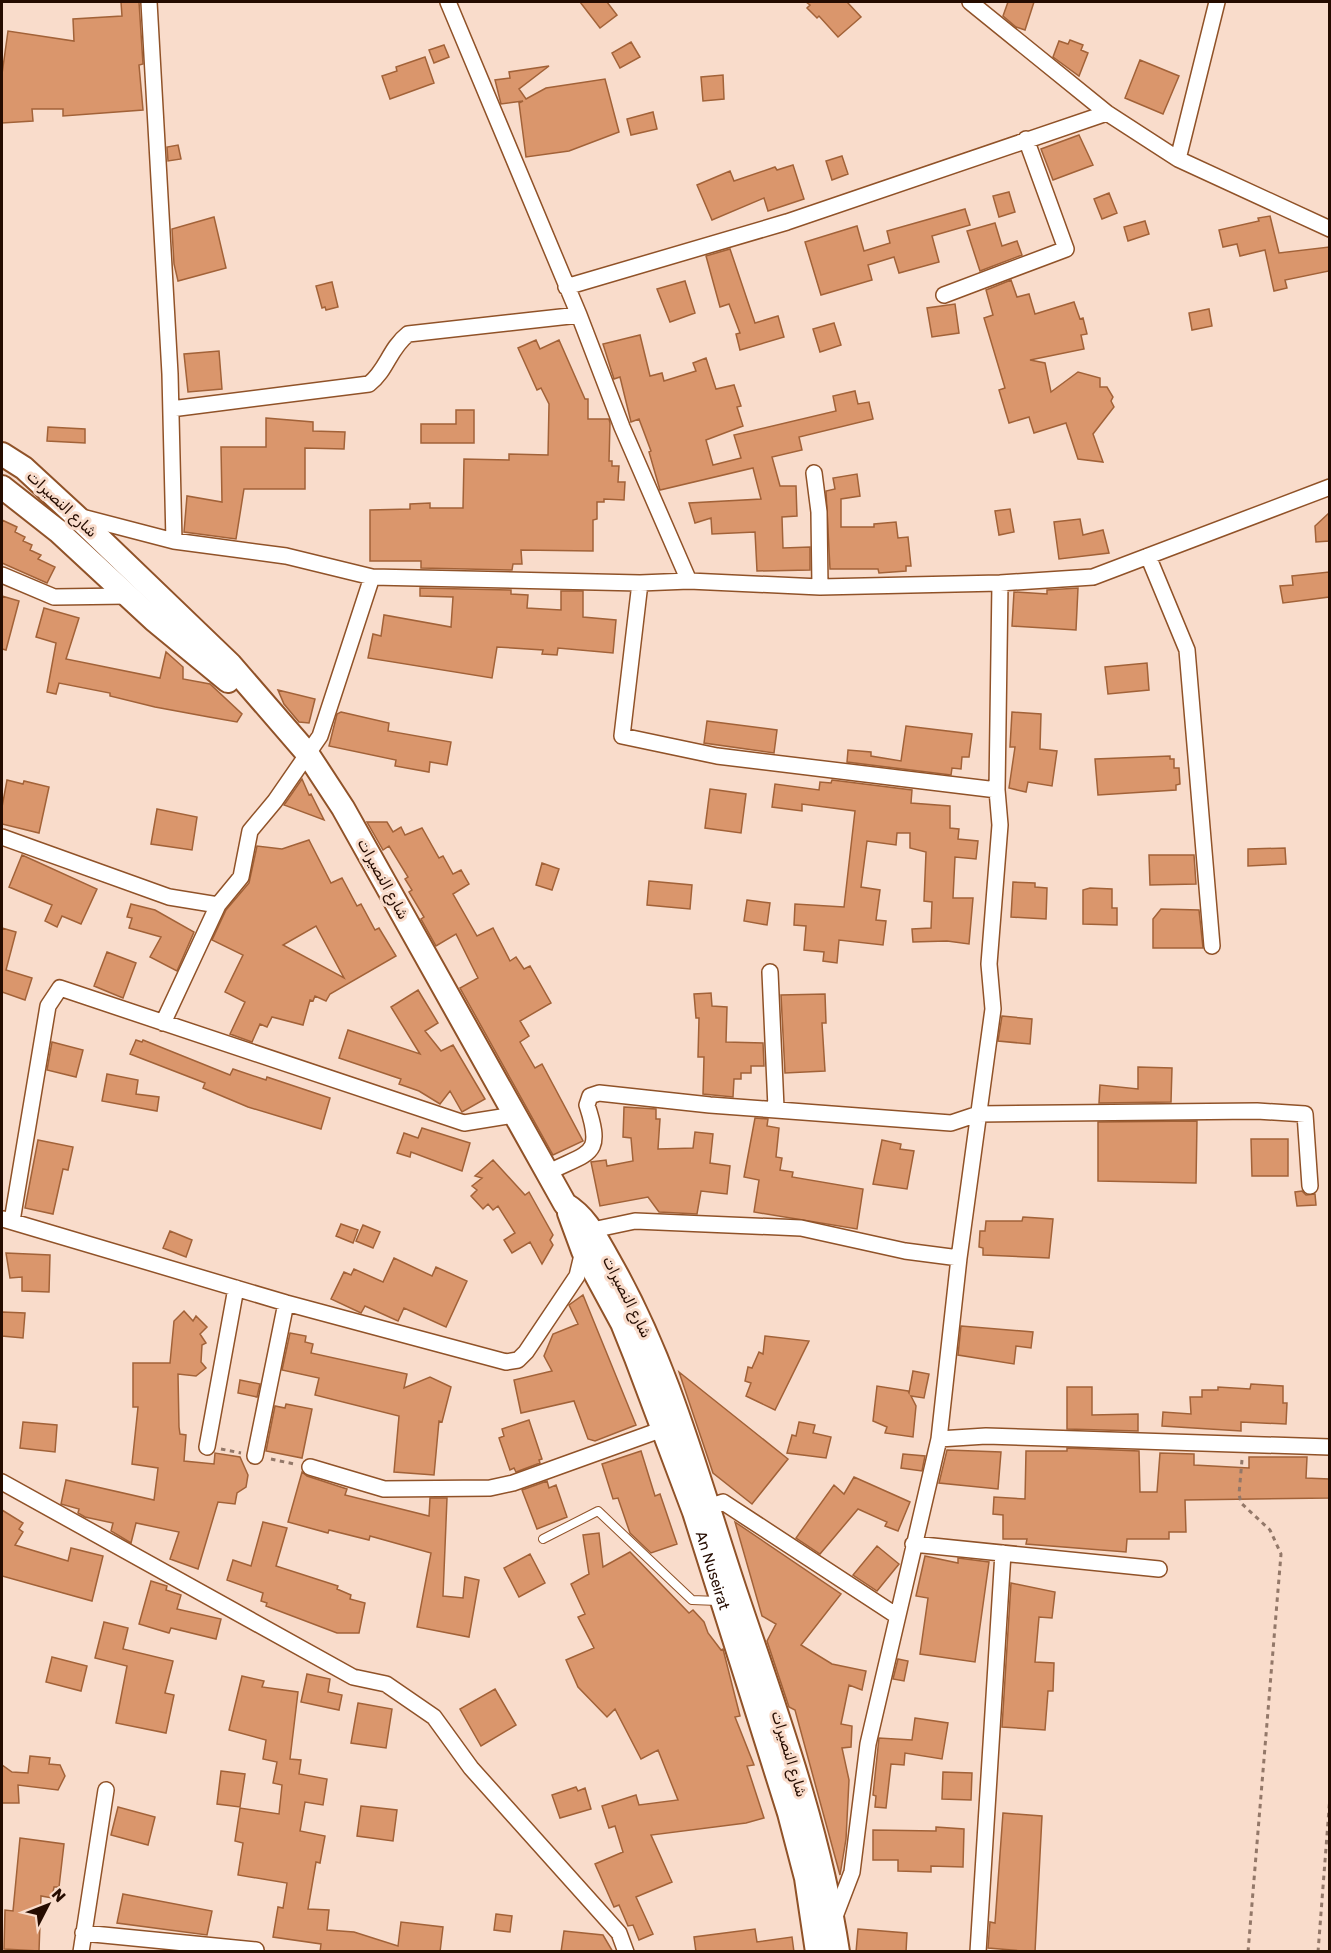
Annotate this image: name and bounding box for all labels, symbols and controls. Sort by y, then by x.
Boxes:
street label: شارع النصيرات [22,467,101,543]
street label: شارع النصيرات [352,835,413,923]
street label: شارع النصيرات [597,1253,655,1342]
street label: An Nuseirat [692,1529,733,1612]
street label: شارع النصيرات [765,1709,811,1800]
north arrow [18,1875,78,1935]
text: N [48,1885,70,1906]

